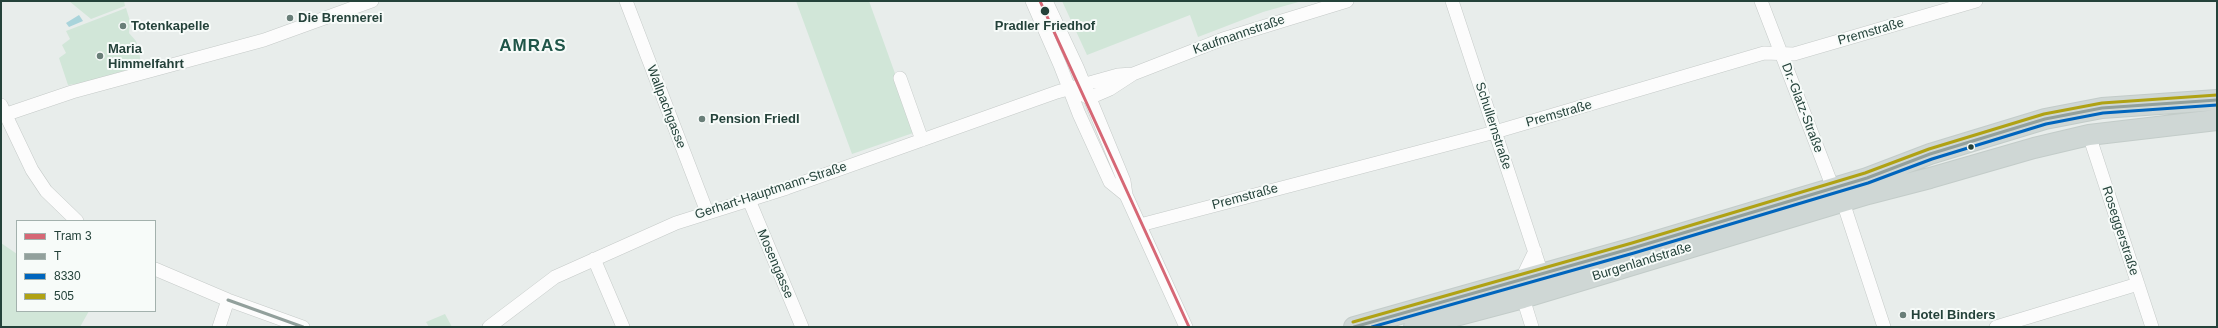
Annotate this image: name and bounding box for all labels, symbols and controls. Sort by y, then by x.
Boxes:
marker: Pradler Friedhof [1039,5,1051,17]
place label: Die Brennerei [298,10,383,26]
street label: Kaufmannstraße [1191,12,1287,58]
marker: Die Brennerei [285,13,295,23]
street label: Premstraße [1836,15,1906,49]
place label: Totenkapelle [131,18,210,34]
place label: Pradler Friedhof [995,18,1095,34]
marker: Totenkapelle [118,21,128,31]
district label: AMRAS [499,36,567,56]
place label: Maria Himmelfahrt [108,41,184,72]
marker: Maria Himmelfahrt [95,51,105,61]
street label: Dr.-Glatz-Straße [1778,61,1826,155]
street label: Wallpachgasse [643,63,689,151]
street label: Schullernstraße [1472,80,1514,172]
street label: Premstraße [1524,97,1594,131]
place label: Pension Friedl [710,111,800,127]
marker: Pension Friedl [697,114,707,124]
unlabelled marker [1966,142,1976,152]
street label: Gerhart-Hauptmann-Straße [693,159,849,223]
street label: Premstraße [1210,181,1280,213]
street label: Roseggerstraße [2098,184,2142,278]
legend [16,220,156,312]
street label: Mosengasse [753,227,797,301]
text: Tram 3 [54,229,92,243]
street label: Burgenlandstraße [1590,239,1694,285]
text: T [54,249,61,263]
text: 8330 [54,269,81,283]
text: 505 [54,289,74,303]
place label: Hotel Binders [1911,307,1996,323]
marker: Hotel Binders [1898,310,1908,320]

